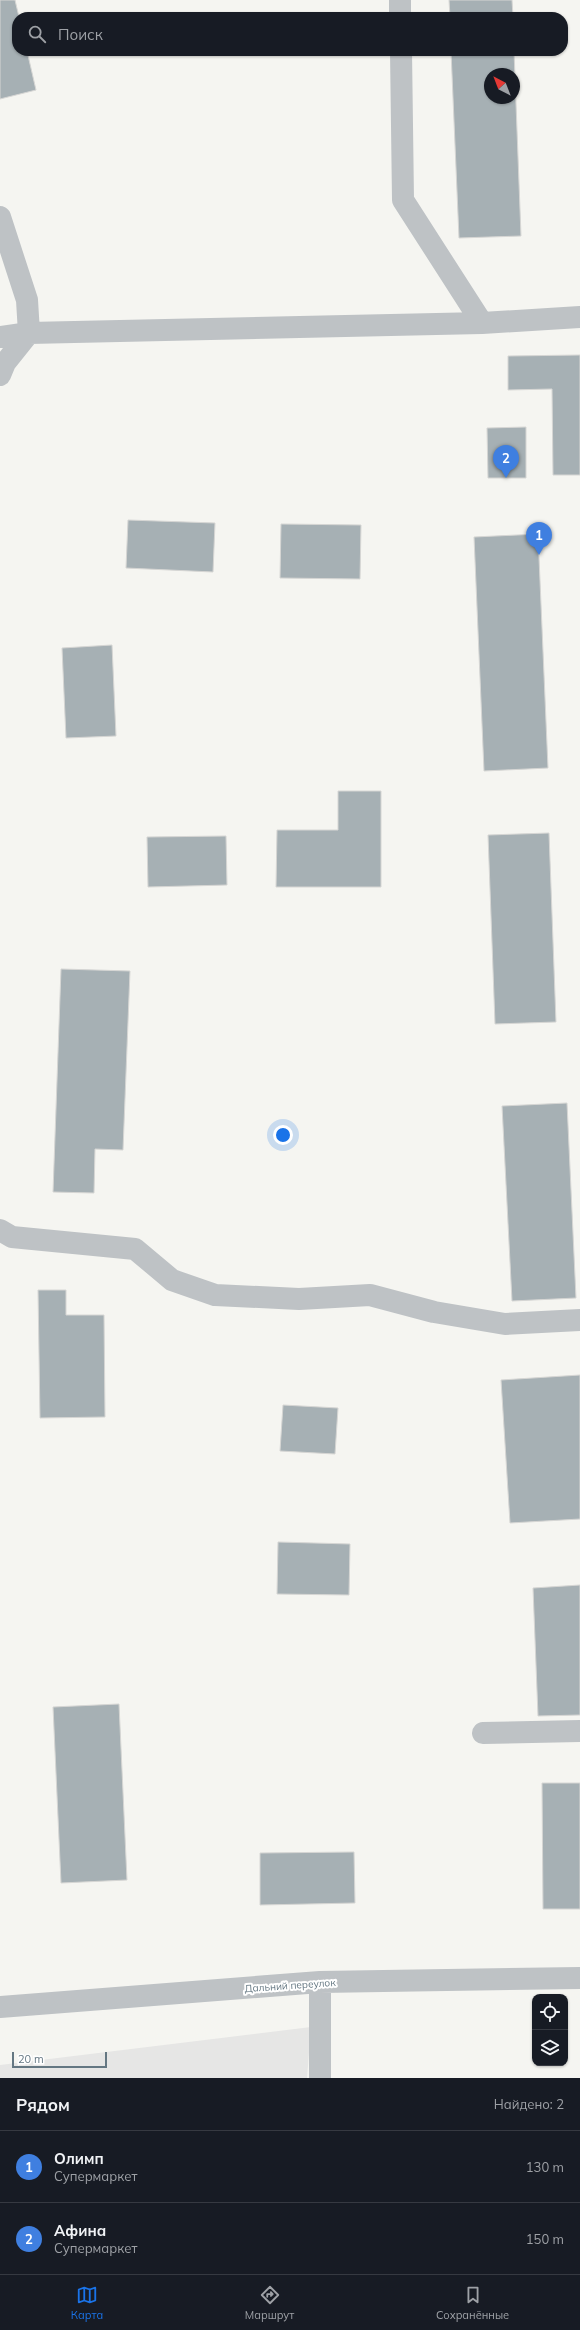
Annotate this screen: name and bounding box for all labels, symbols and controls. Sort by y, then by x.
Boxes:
search box [12,12,568,56]
icon: search [26,23,48,45]
text: Поиск [58,25,103,44]
north arrow [484,68,520,104]
pin: 2 [493,445,519,478]
pin: 1 [526,522,552,555]
your location [273,1125,293,1145]
street label: Дальний переулок [244,1976,337,1995]
map controls [532,1994,568,2066]
button: locate [532,1994,568,2030]
button: layers [532,2030,568,2066]
scale bar [12,2050,107,2069]
text: 20 m [18,2052,44,2066]
text: Рядом [16,2094,70,2115]
text: Найдено: 2 [494,2096,564,2112]
text: Олимп [54,2149,104,2168]
text: 1 [25,2159,33,2175]
text: 130 m [526,2159,564,2175]
text: Супермаркет [54,2168,137,2184]
text: Афина [54,2221,106,2240]
text: 2 [25,2231,33,2247]
text: 150 m [526,2231,564,2247]
text: Супермаркет [54,2240,137,2256]
tab: Карта [71,2284,103,2322]
tab: Маршрут [245,2284,294,2322]
tab: Сохранённые [436,2284,509,2322]

